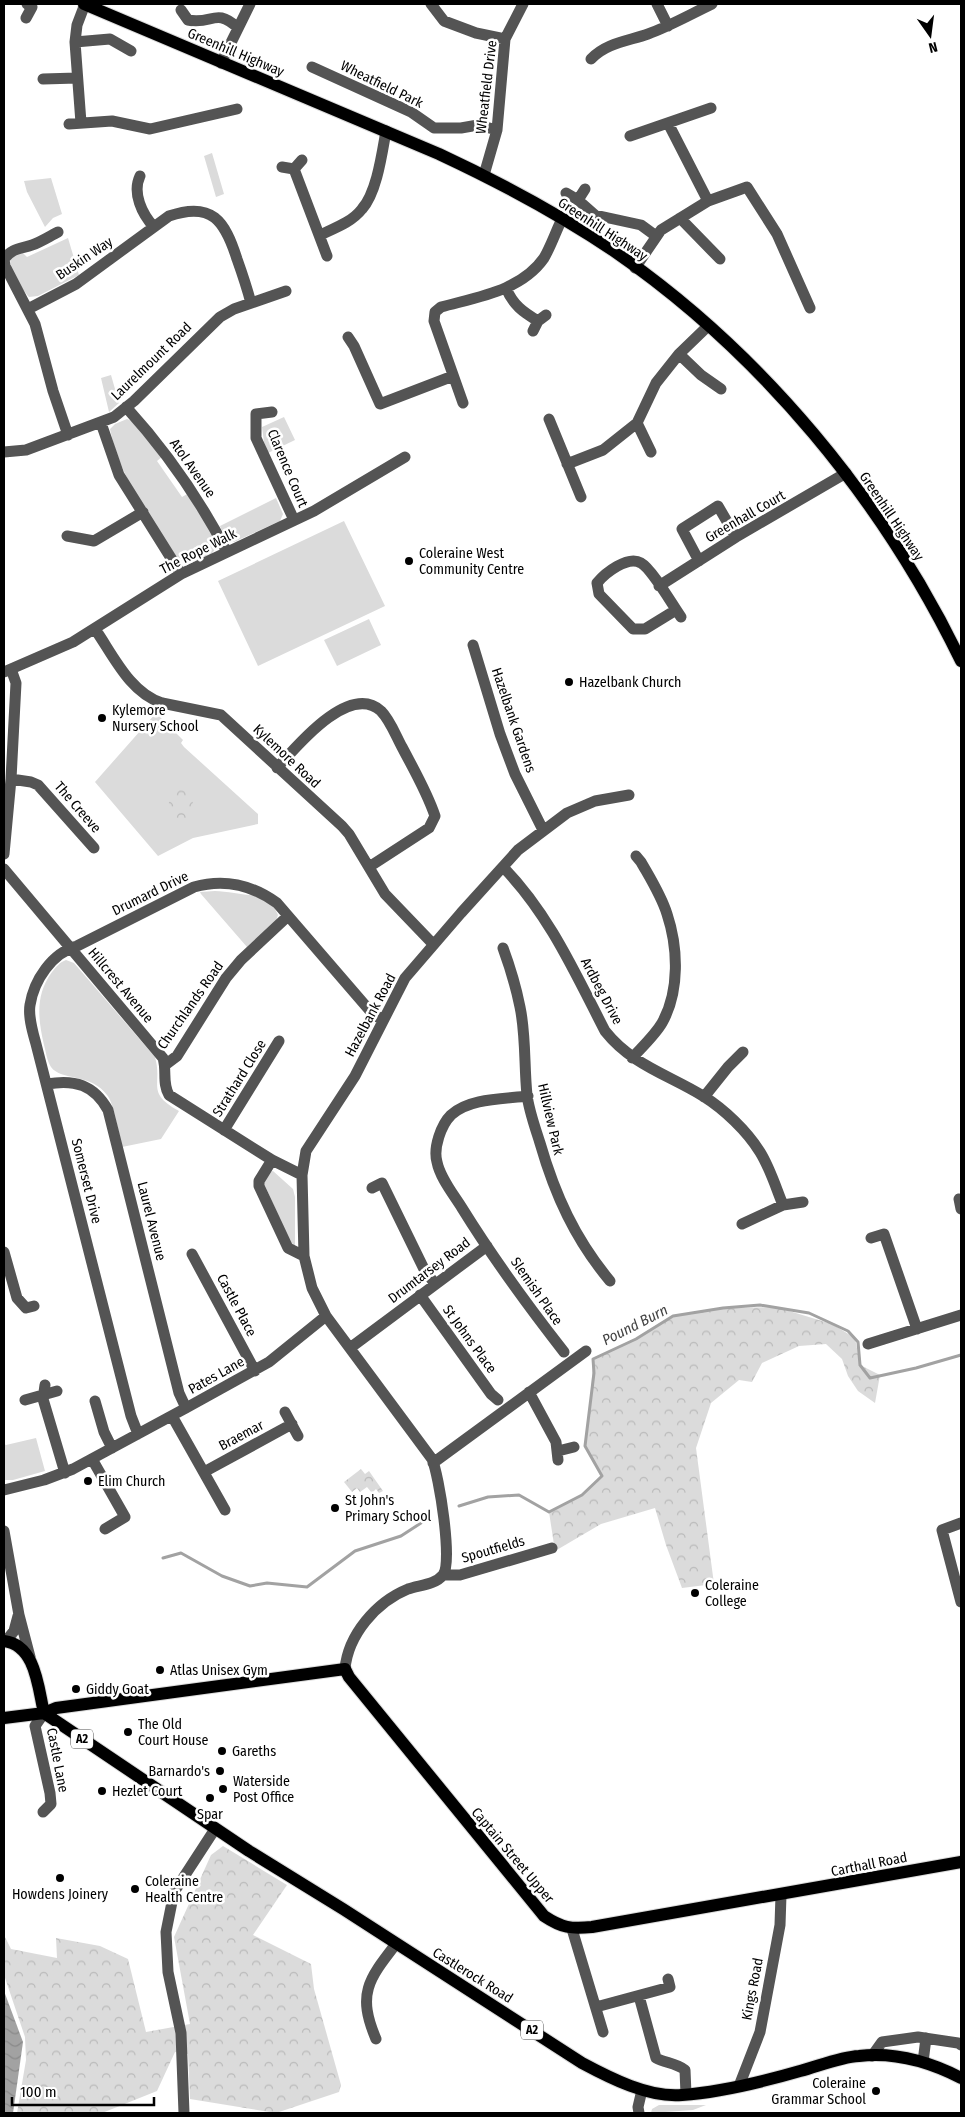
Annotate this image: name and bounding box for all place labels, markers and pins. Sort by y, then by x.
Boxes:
place label: Coleraine West Community Centre [419,545,524,578]
marker: Coleraine West Community Centre [403,555,415,567]
place label: Hazelbank Church [579,674,681,691]
marker: Hazelbank Church [563,676,575,688]
place label: Kylemore Nursery School [112,702,199,735]
marker: Kylemore Nursery School [96,712,108,724]
place label: Elim Church [98,1473,165,1490]
marker: Elim Church [82,1475,94,1487]
place label: St John's Primary School [345,1492,432,1525]
marker: St John's Primary School [329,1502,341,1514]
place label: Coleraine College [705,1577,759,1610]
marker: Coleraine College [689,1587,701,1599]
place label: Atlas Unisex Gym [170,1662,268,1679]
marker: Atlas Unisex Gym [154,1664,166,1676]
place label: Giddy Goat [86,1681,149,1698]
marker: Giddy Goat [70,1683,82,1695]
place label: The Old Court House [138,1716,208,1749]
marker: The Old Court House [122,1726,134,1738]
place label: Gareths [232,1743,276,1760]
marker: Gareths [216,1745,228,1757]
place label: Barnardo's [148,1763,210,1780]
marker: Barnardo's [214,1765,226,1777]
place label: Waterside Post Office [233,1773,294,1806]
place label: Hezlet Court [112,1783,183,1800]
marker: Waterside Post Office [217,1783,229,1795]
marker: Hezlet Court [96,1785,108,1797]
marker: Spar [204,1792,216,1804]
place label: Spar [197,1806,223,1823]
marker: Howdens Joinery [54,1872,66,1884]
place label: Coleraine Health Centre [145,1873,223,1906]
marker: Coleraine Health Centre [129,1883,141,1895]
place label: Howdens Joinery [12,1886,109,1903]
place label: Coleraine Grammar School [771,2075,866,2108]
marker: Coleraine Grammar School [870,2085,882,2097]

